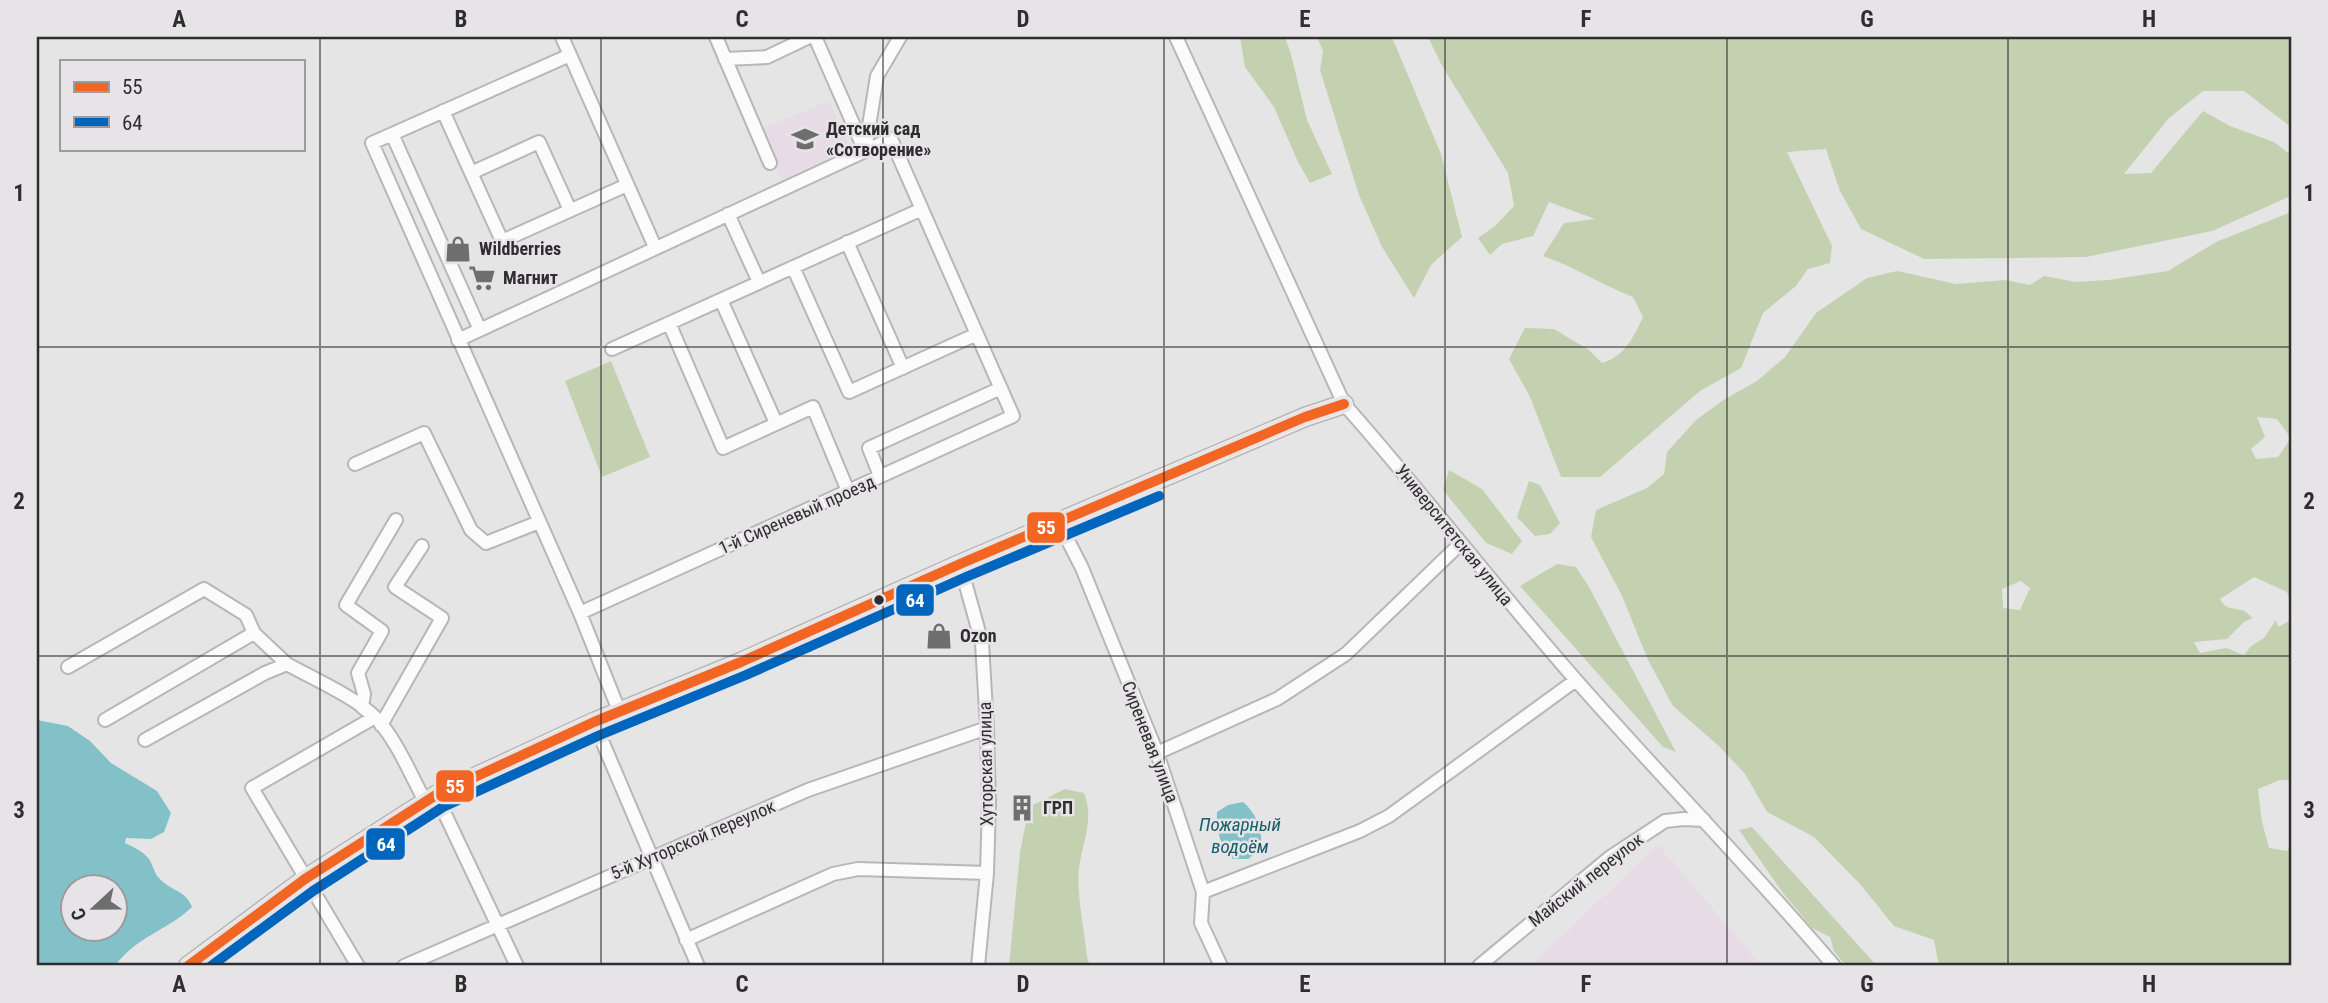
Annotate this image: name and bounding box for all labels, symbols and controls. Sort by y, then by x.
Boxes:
text: A [172,6,186,33]
text: B [455,6,467,33]
text: C [735,6,749,33]
text: D [1017,6,1030,33]
text: E [1299,6,1311,33]
text: F [1581,6,1592,33]
text: G [1860,6,1874,33]
text: H [2142,6,2156,33]
legend [60,60,304,150]
text: 55 [122,75,143,99]
text: 64 [122,111,143,135]
place label: Детский сад «Сотворение» [826,118,931,160]
school or university icon: Детский сад «Сотворение» [790,124,820,154]
text: 1 [13,180,25,207]
text: 1 [2303,180,2315,207]
shop icon: Wildberries [443,234,473,264]
place label: Wildberries [479,238,561,259]
supermarket icon: Магнит [467,263,497,293]
place label: Магнит [503,267,558,288]
street label: Университетская улица [1391,460,1518,609]
street label: 1-й Сиреневый проезд [715,470,878,558]
text: 2 [13,488,25,515]
text: 2 [2303,488,2315,515]
line badge: 55 [1026,511,1066,544]
text: 55 [1036,516,1056,539]
line badge: 64 [895,583,935,617]
text: 64 [905,589,925,612]
unlabelled marker [872,593,886,607]
shop icon: Ozon [924,621,954,651]
place label: Ozon [960,625,997,646]
street label: Сиреневая улица [1118,678,1183,805]
street label: Хуторская улица [974,702,997,826]
line badge: 55 [435,769,475,803]
text: 55 [445,775,465,798]
building icon: ГРП [1007,793,1037,823]
street label: 5-й Хуторской переулок [607,795,779,884]
text: 3 [13,797,25,824]
place label: ГРП [1043,797,1073,818]
text: 3 [2303,797,2315,824]
water label: Пожарный водоём [1199,813,1281,858]
line badge: 64 [365,827,406,861]
street label: Майский переулок [1524,828,1647,931]
text: 64 [376,833,396,856]
north arrow [60,874,130,944]
text: С [66,905,91,924]
text: A [172,971,186,998]
text: B [455,971,467,998]
text: C [735,971,749,998]
text: D [1017,971,1030,998]
text: E [1299,971,1311,998]
text: F [1581,971,1592,998]
text: G [1860,971,1874,998]
text: H [2142,971,2156,998]

